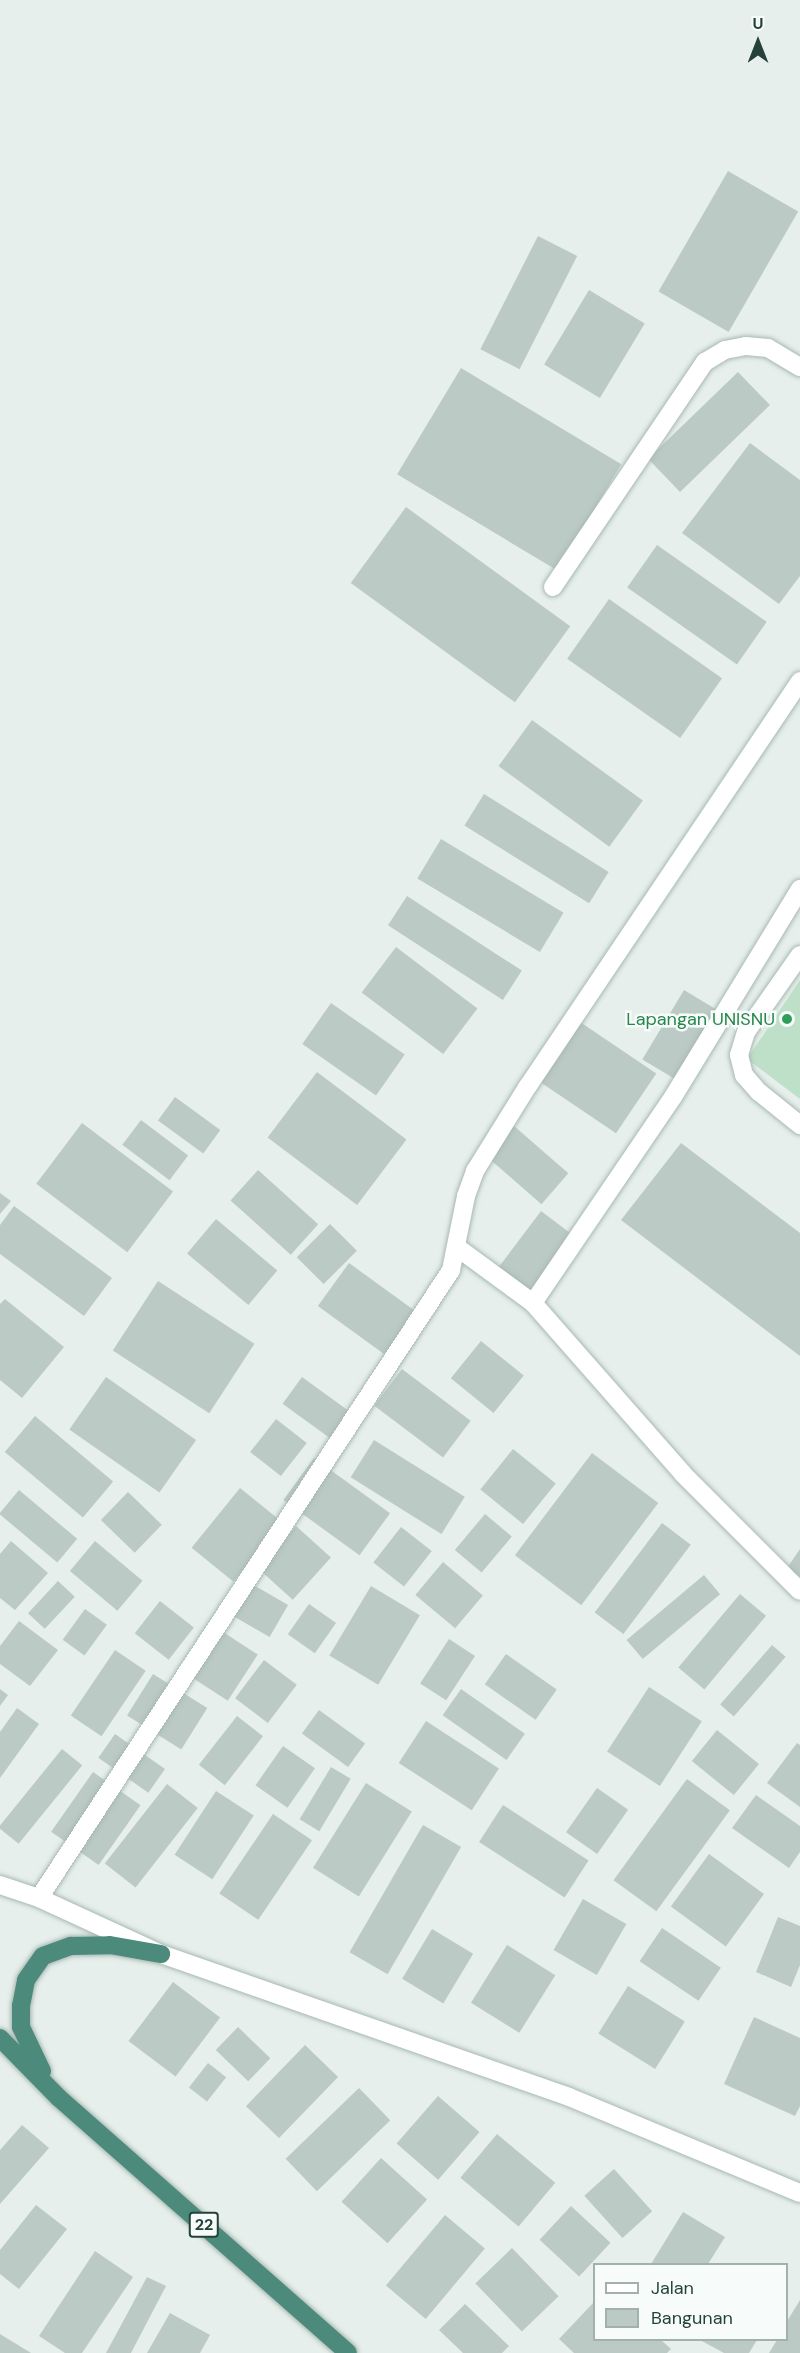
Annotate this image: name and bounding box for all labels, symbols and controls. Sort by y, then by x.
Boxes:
north arrow [728,12,788,72]
text: U [753,13,763,34]
place label: Lapangan UNISNU [626,1008,775,1030]
marker: Lapangan UNISNU [780,1012,794,1026]
road number: 22 [188,2212,220,2238]
legend [593,2263,788,2341]
text: Jalan [651,2276,694,2300]
text: Bangunan [651,2306,733,2330]

